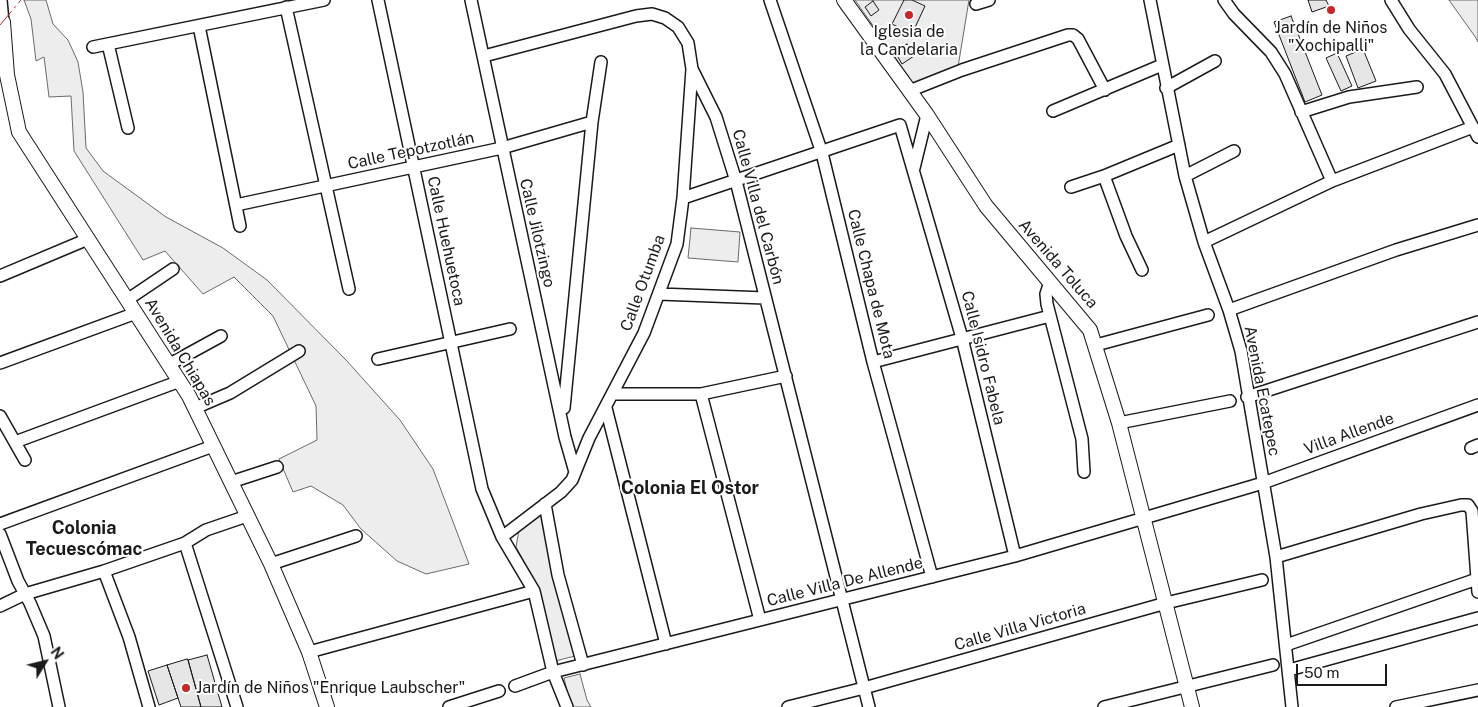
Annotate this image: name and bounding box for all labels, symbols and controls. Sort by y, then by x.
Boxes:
marker: Jardín de Niños "Xochipalli" [1325,4,1337,16]
marker: Iglesia de la Candelaria [903,9,915,21]
place label: Jardín de Niños "Xochipalli" [1275,18,1387,56]
place label: Iglesia de la Candelaria [860,22,958,60]
street label: Calle Villa del Carbón [728,127,788,287]
street label: Calle Tepotzotlán [346,128,476,174]
street label: Calle Huehuetoca [423,174,469,308]
street label: Calle Jilotzingo [515,177,559,289]
street label: Calle Chapa de Mota [843,207,899,361]
street label: Avenida Toluca [1014,216,1102,312]
street label: Calle Otumba [617,232,669,334]
street label: Calle Isidro Fabela [957,289,1009,427]
street label: Avenida Chiapas [140,295,220,409]
street label: Avenida Ecatepec [1240,324,1284,458]
street label: Villa Allende [1301,409,1397,459]
district label: Colonia El Ostor [621,477,759,499]
district label: Colonia Tecuescómac [26,517,142,560]
street label: Calle Villa De Allende [765,553,925,611]
street label: Calle Villa Victoria [952,599,1088,655]
north arrow [20,637,70,687]
text: N [47,644,67,662]
scale bar [1298,654,1389,686]
text: 50 m [1304,664,1339,681]
place label: Jardín de Niños "Enrique Laubscher" [196,678,465,698]
marker: Jardín de Niños "Enrique Laubscher" [180,682,192,694]

